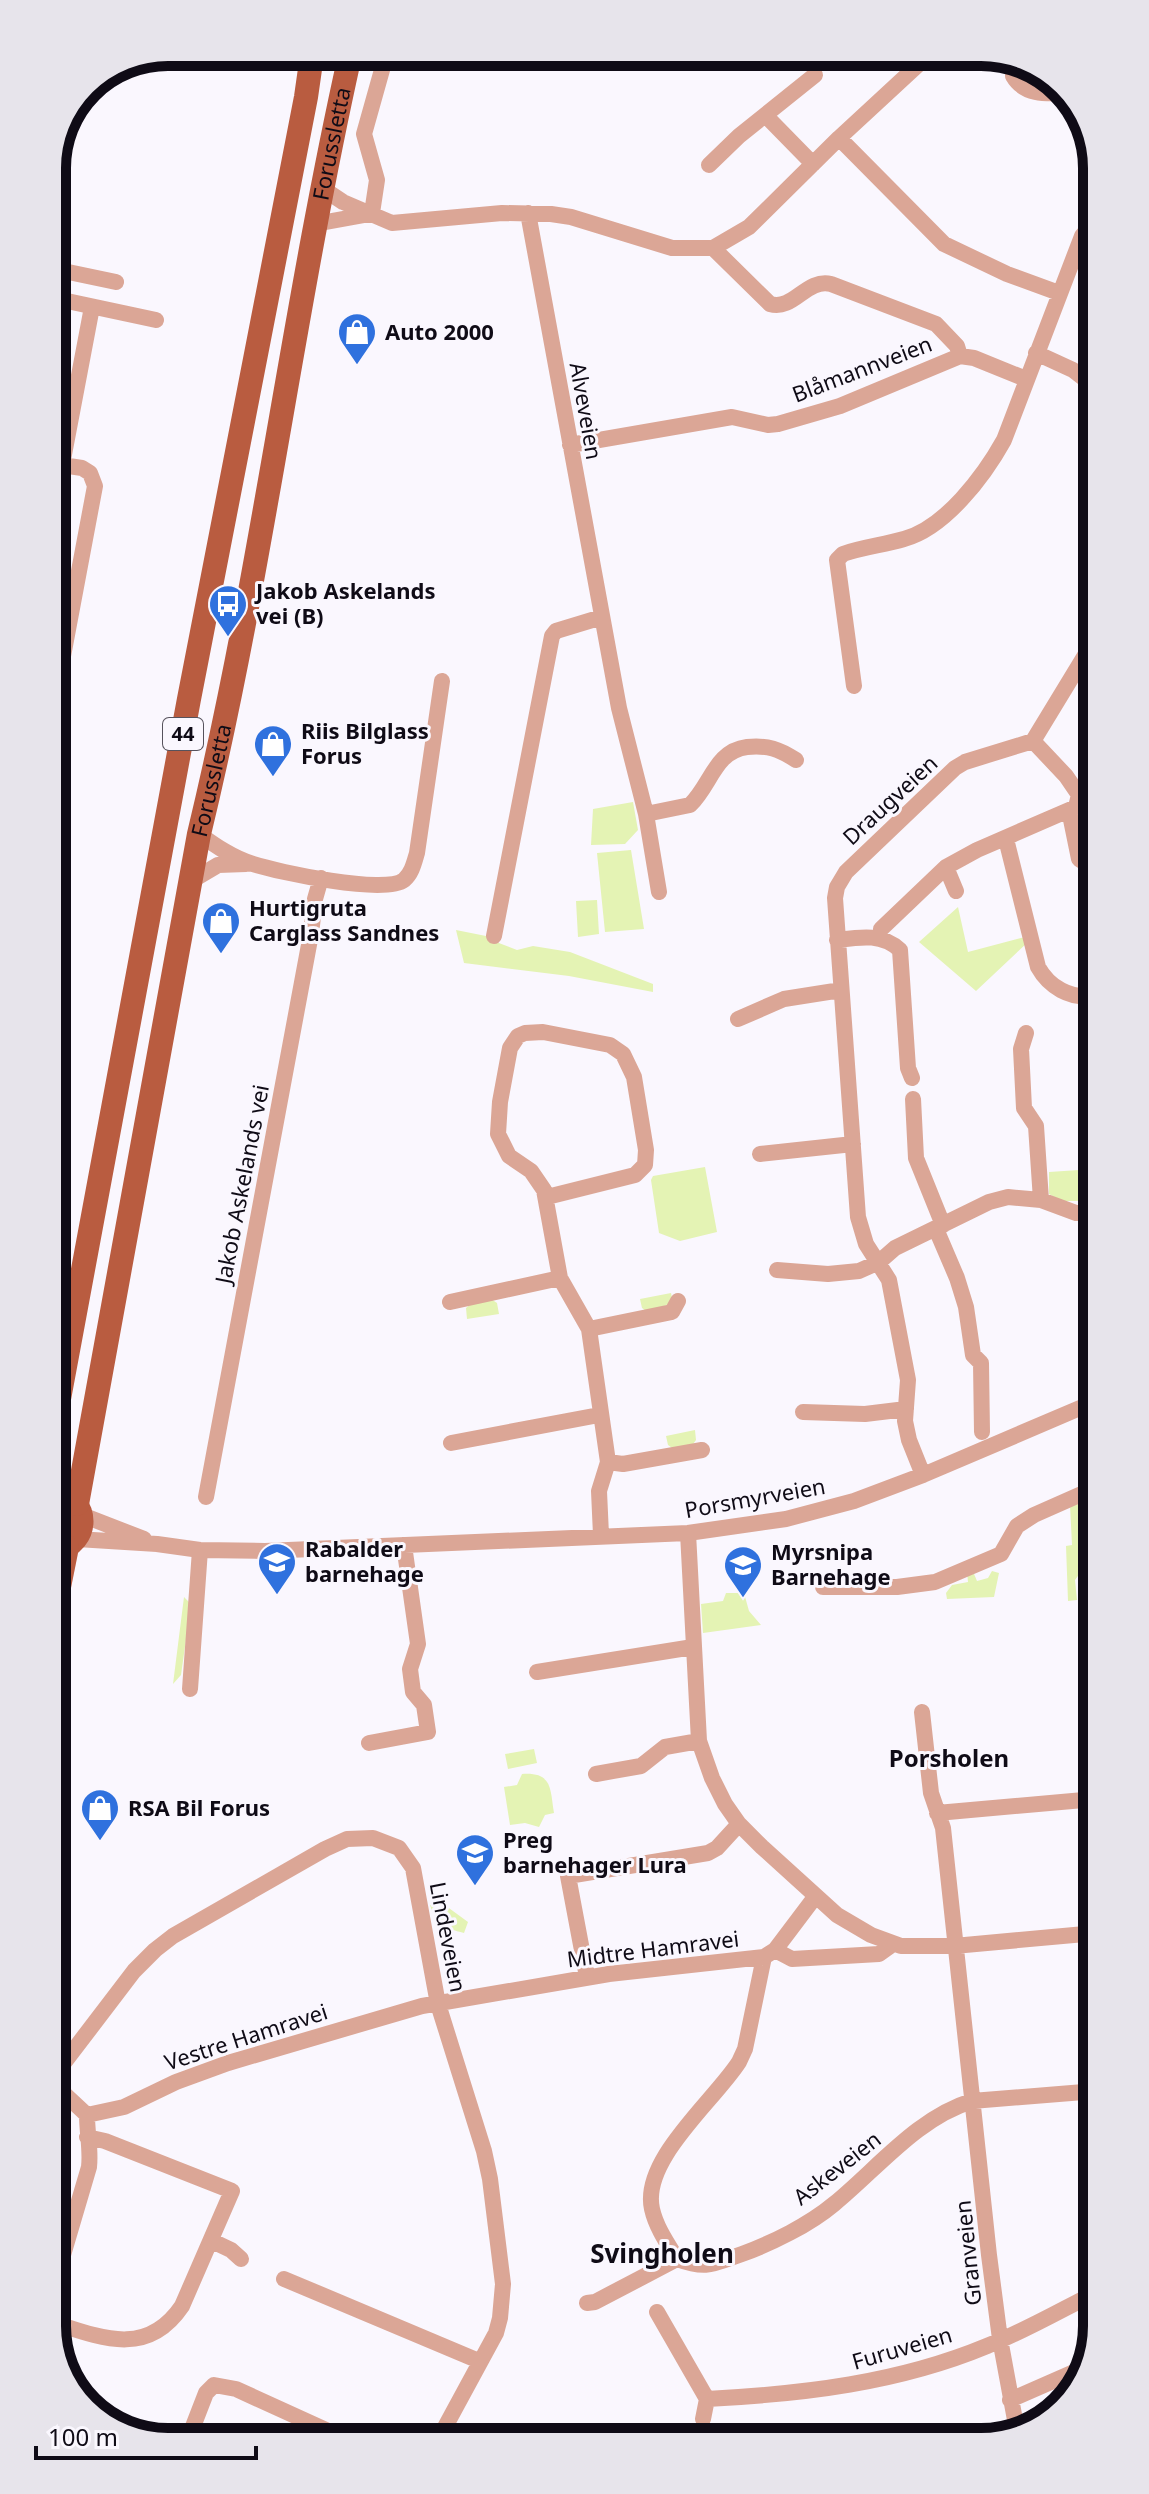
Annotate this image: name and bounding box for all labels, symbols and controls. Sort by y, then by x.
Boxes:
street label: Forussletta [304,84,357,203]
shop icon: Auto 2000 [336,311,378,366]
place label: Auto 2000 [385,316,494,346]
street label: Blåmannveien [787,328,936,409]
street label: Alveveien [564,360,610,462]
place label: Jakob Askelands vei (B) [254,575,436,630]
bus stop icon: Jakob Askelands vei (B) [207,583,249,638]
place label: Riis Bilglass Forus [301,715,429,770]
road number: 44 [163,718,203,750]
street label: Forussletta [183,721,237,840]
shop icon: Riis Bilglass Forus [252,723,294,778]
street label: Draugveien [835,748,943,851]
place label: Hurtigruta Carglass Sandnes [249,892,439,947]
shop icon: Hurtigruta Carglass Sandnes [200,900,242,955]
street label: Jakob Askelands vei [207,1082,275,1288]
street label: Porsmyrveien [682,1470,828,1524]
place label: Rabalder barnehage [305,1533,424,1588]
place label: Myrsnipa Barnehage [771,1536,891,1591]
school or university icon: Rabalder barnehage [256,1541,298,1596]
school or university icon: Myrsnipa Barnehage [722,1544,764,1599]
district label: Porsholen [889,1741,1009,1774]
shop icon: RSA Bil Forus [79,1787,121,1842]
place label: RSA Bil Forus [128,1792,270,1822]
place label: Preg barnehager Lura [503,1824,687,1879]
school or university icon: Preg barnehager Lura [454,1832,496,1887]
street label: Lindeveien [424,1879,474,1994]
street label: Midtre Hamravei [565,1923,741,1973]
street label: Vestre Hamravei [160,1996,331,2077]
street label: Askeveien [786,2124,886,2211]
street label: Granveien [947,2199,987,2307]
district label: Svingholen [590,2235,734,2271]
street label: Furuveien [848,2318,955,2376]
scale bar [36,2410,256,2460]
text: 100 m [48,2420,118,2453]

